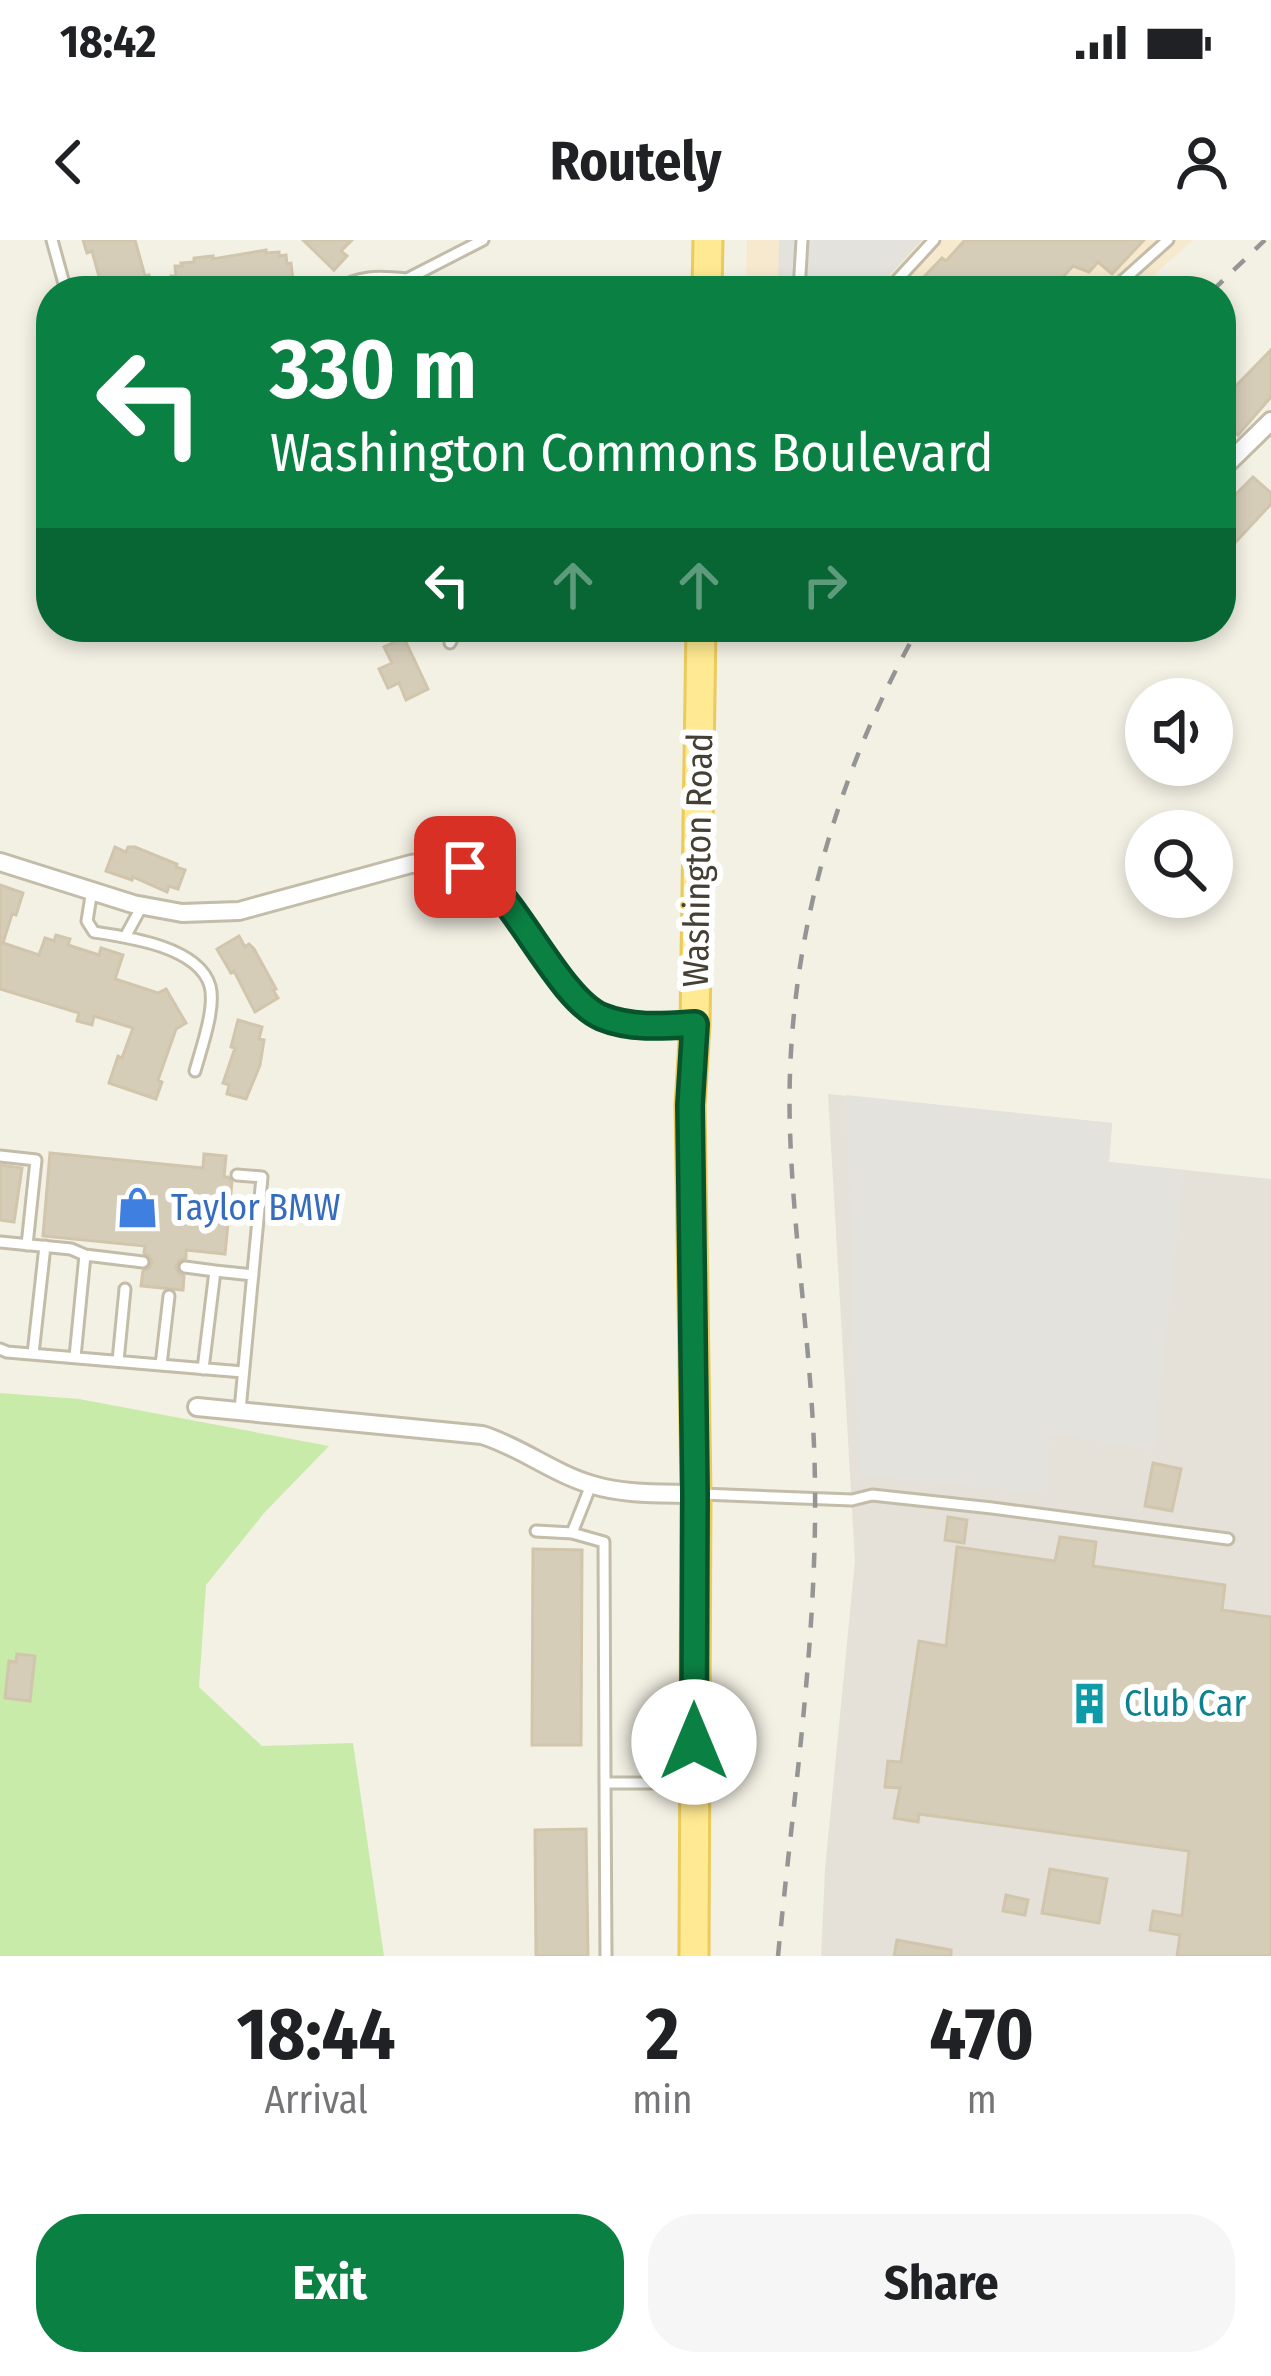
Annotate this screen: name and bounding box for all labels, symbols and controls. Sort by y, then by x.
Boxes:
text: 18:42 [60,15,156,69]
icon: back [36,129,102,195]
icon: person [1169,129,1235,195]
text: Routely [550,130,721,194]
text: 330 m [270,319,477,420]
icon: left [72,324,228,480]
text: Washington Commons Boulevard [270,421,993,485]
icon: left [414,552,480,618]
icon: ahead [540,552,606,618]
icon: ahead [666,552,732,618]
icon: right [792,552,858,618]
map controls [1125,678,1233,918]
button: sound [1125,678,1233,786]
street label: Washington Road [674,732,722,988]
button: search [1125,810,1233,918]
pin [414,816,516,918]
icon: arrive [432,834,498,900]
shop icon: Taylor BMW [114,1184,160,1230]
place label: Taylor BMW [171,1186,341,1230]
position arrow [631,1679,757,1805]
building icon: Club Car [1067,1680,1113,1726]
place label: Club Car [1124,1682,1246,1726]
text: 18:44 [237,1992,395,2078]
text: 2 [646,1992,679,2078]
text: 470 [929,1992,1034,2078]
text: Arrival [264,2077,368,2123]
text: min [632,2077,693,2123]
text: m [967,2077,997,2123]
button: Exit [36,2214,624,2352]
button: Share [648,2214,1235,2352]

